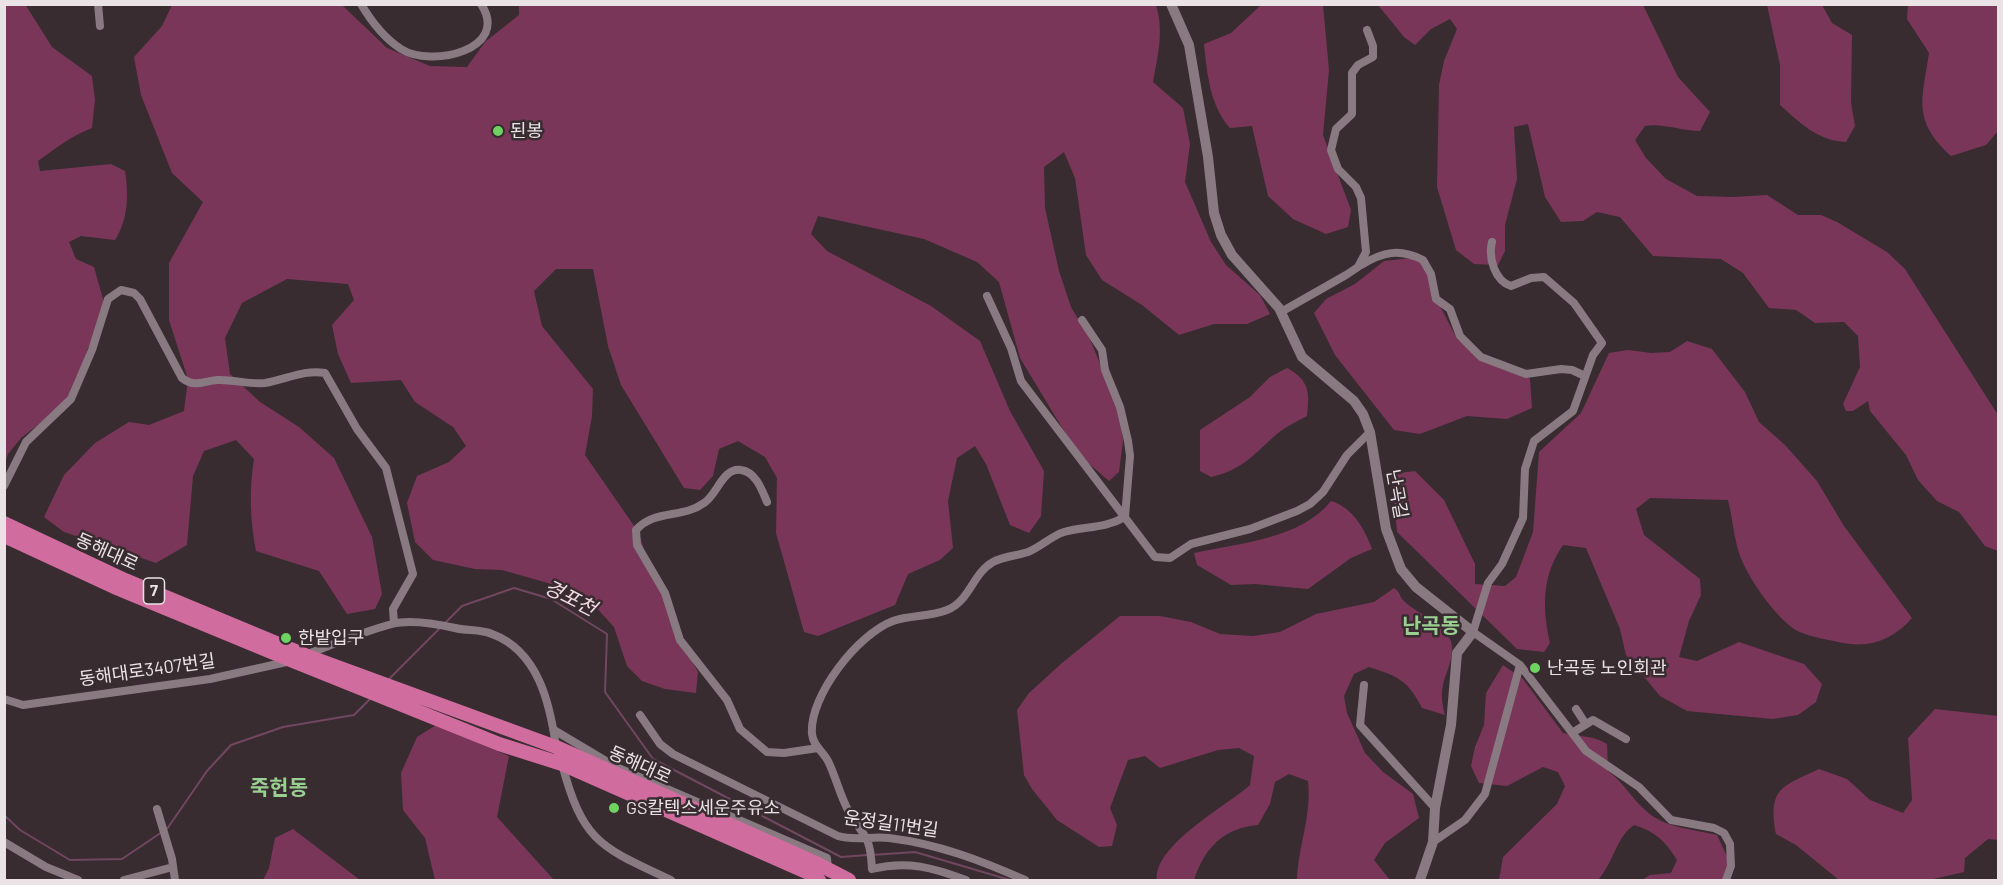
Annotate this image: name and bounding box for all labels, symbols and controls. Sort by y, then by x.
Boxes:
place label: 된봉 [510,120,543,142]
marker: 된봉 [491,124,505,138]
street label: 난곡길 [1382,468,1412,520]
street label: 동해대로 [72,529,142,575]
water label: 경포천 [540,575,600,621]
road number: 7 [144,578,164,604]
district label: 난곡동 [1402,613,1460,639]
place label: 한밭입구 [298,627,364,649]
marker: 한밭입구 [279,631,293,645]
street label: 동해대로3407번길 [78,650,216,690]
place label: 난곡동 노인회관 [1547,657,1667,679]
marker: 난곡동 노인회관 [1528,661,1542,675]
street label: 동해대로 [605,742,675,788]
district label: 죽헌동 [250,775,308,801]
place label: GS칼텍스세운주유소 [626,797,780,819]
marker: GS칼텍스세운주유소 [607,801,621,815]
street label: 운정길11번길 [842,807,940,841]

